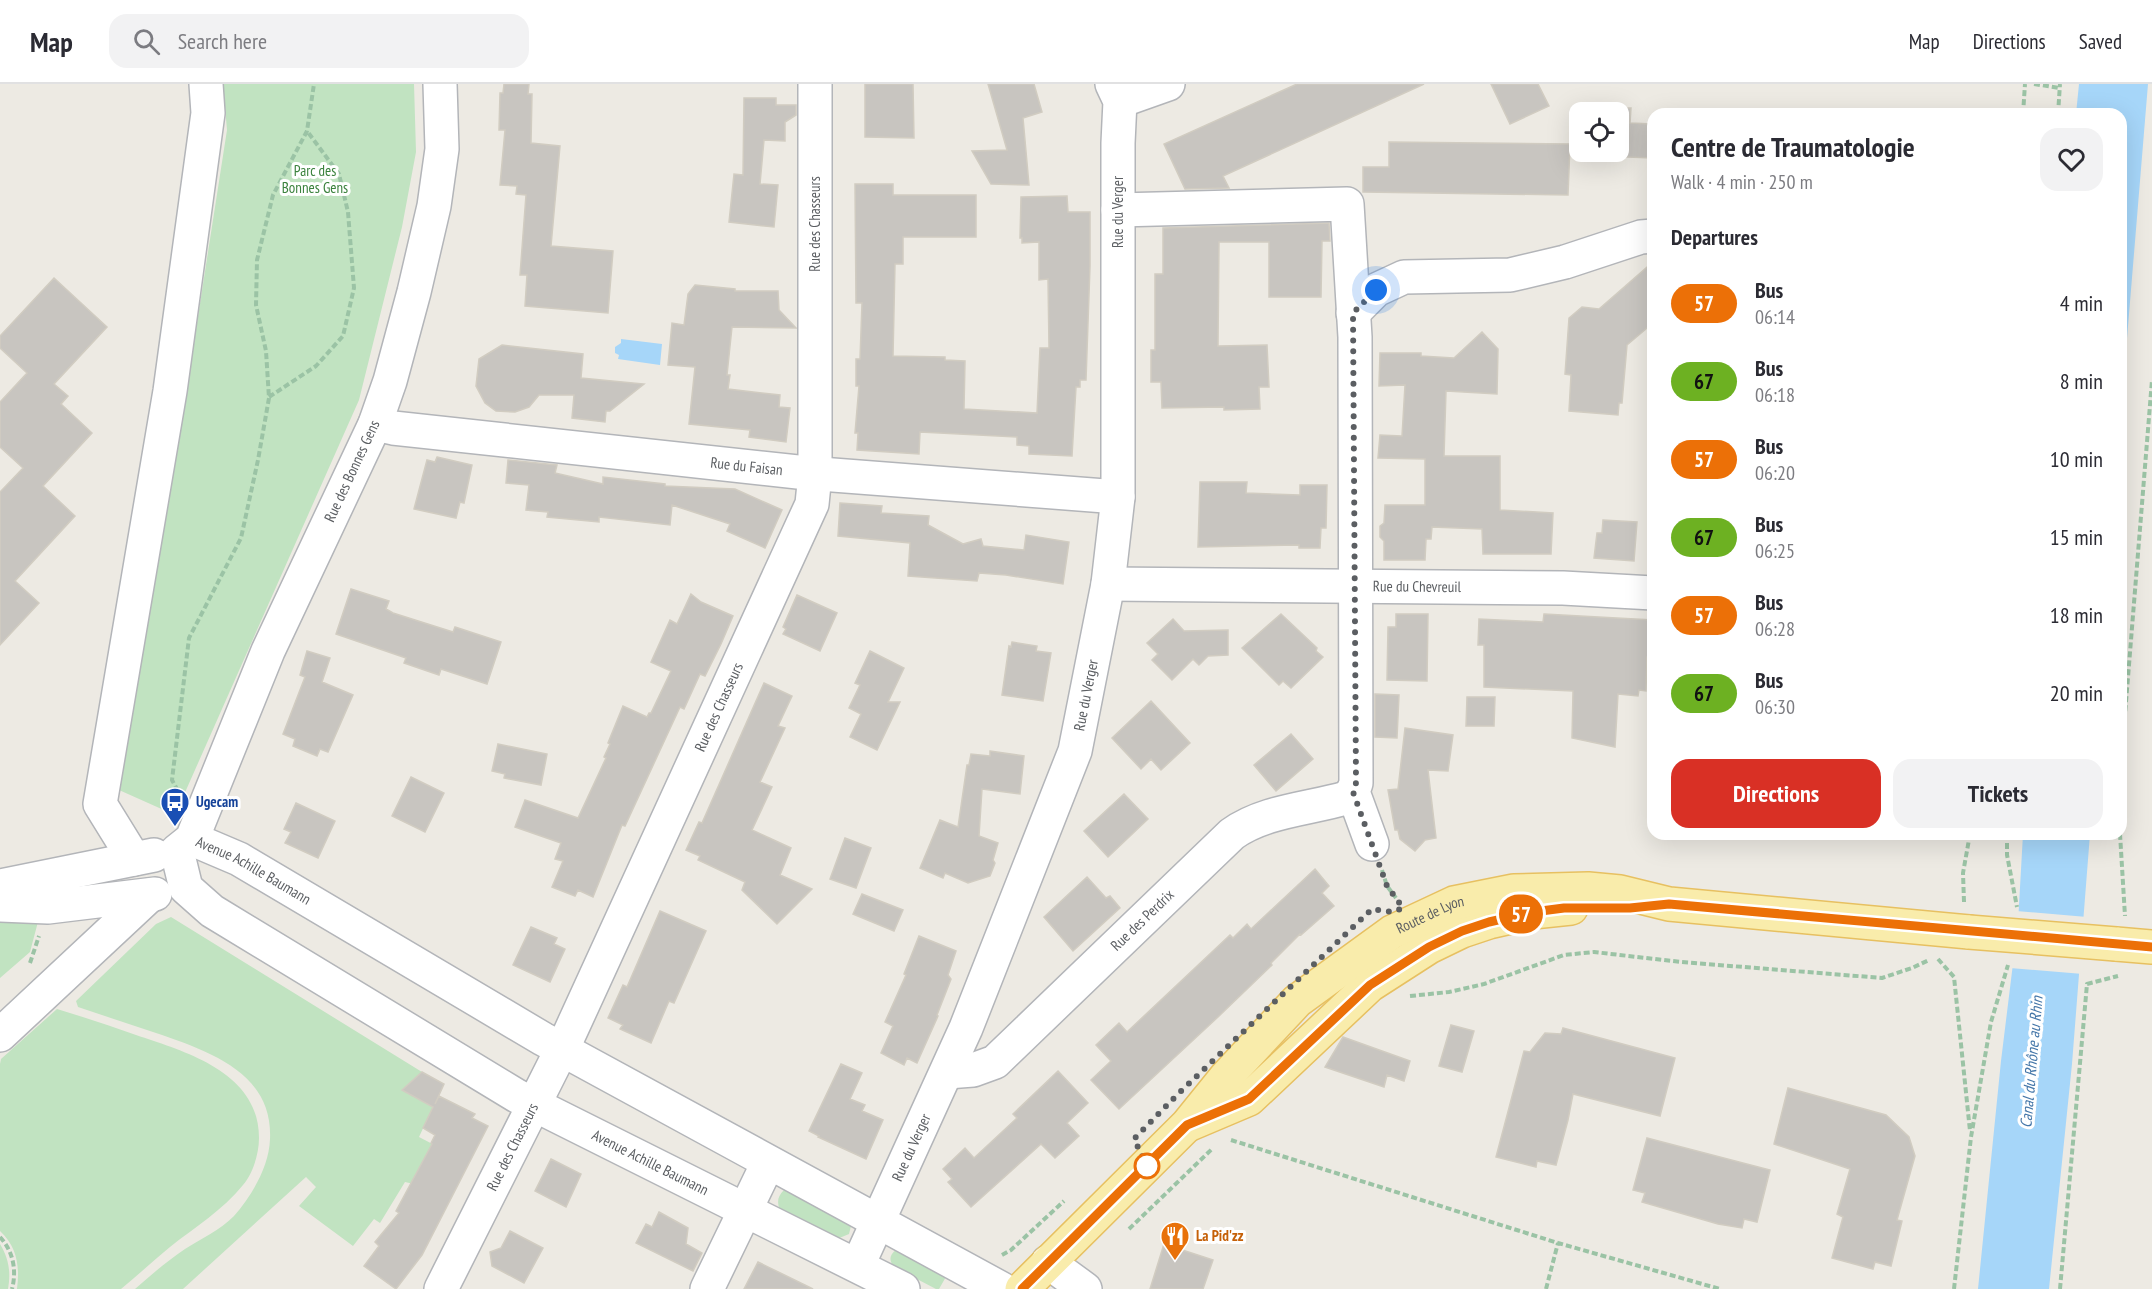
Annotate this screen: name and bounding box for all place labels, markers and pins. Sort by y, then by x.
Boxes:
bus stop icon: Ugecam [159,786,191,828]
place label: Ugecam [196,792,238,811]
unlabelled marker [1134,1153,1160,1179]
restaurant icon: La Pid'zz [1159,1220,1191,1262]
place label: La Pid'zz [1196,1226,1244,1245]

